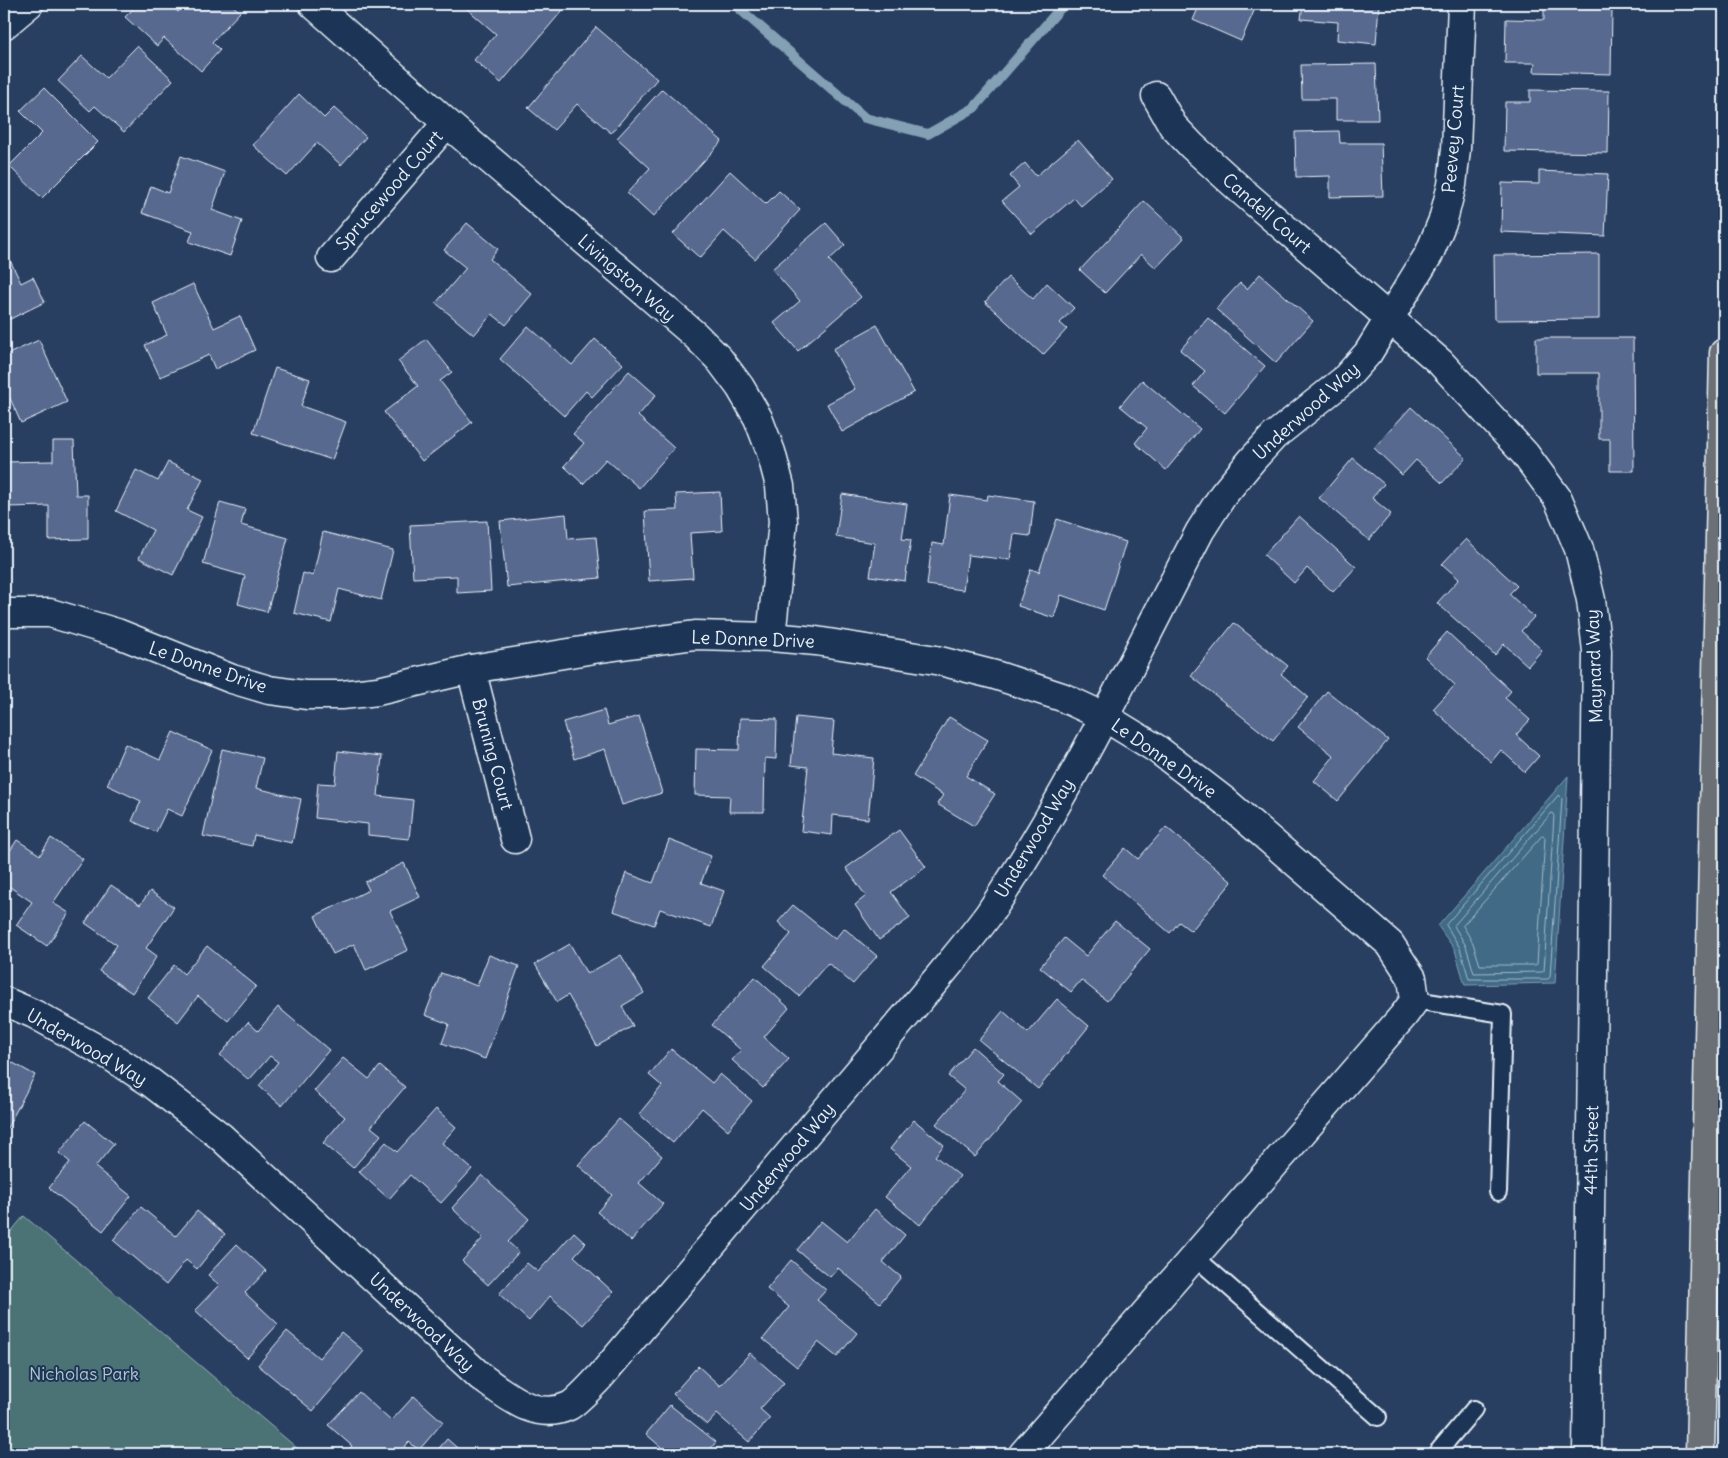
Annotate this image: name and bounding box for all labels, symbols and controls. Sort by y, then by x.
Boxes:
street label: Peevey Court [1437,84,1469,194]
street label: Sprucewood Court [331,125,447,255]
street label: Candell Court [1218,168,1316,258]
street label: Livingston Way [573,229,681,327]
street label: Underwood Way [1248,357,1364,465]
street label: Maynard Way [1581,609,1607,723]
street label: Le Donne Drive [691,625,815,653]
street label: Le Donne Drive [146,636,270,698]
street label: Bruning Court [467,696,519,812]
street label: Le Donne Drive [1107,713,1221,803]
street label: Underwood Way [989,774,1079,902]
street label: Underwood Way [23,1003,151,1091]
street label: Underwood Way [735,1098,839,1216]
street label: 44th Street [1579,1105,1603,1195]
street label: Underwood Way [365,1267,479,1377]
park label: Nicholas Park [29,1362,139,1385]

